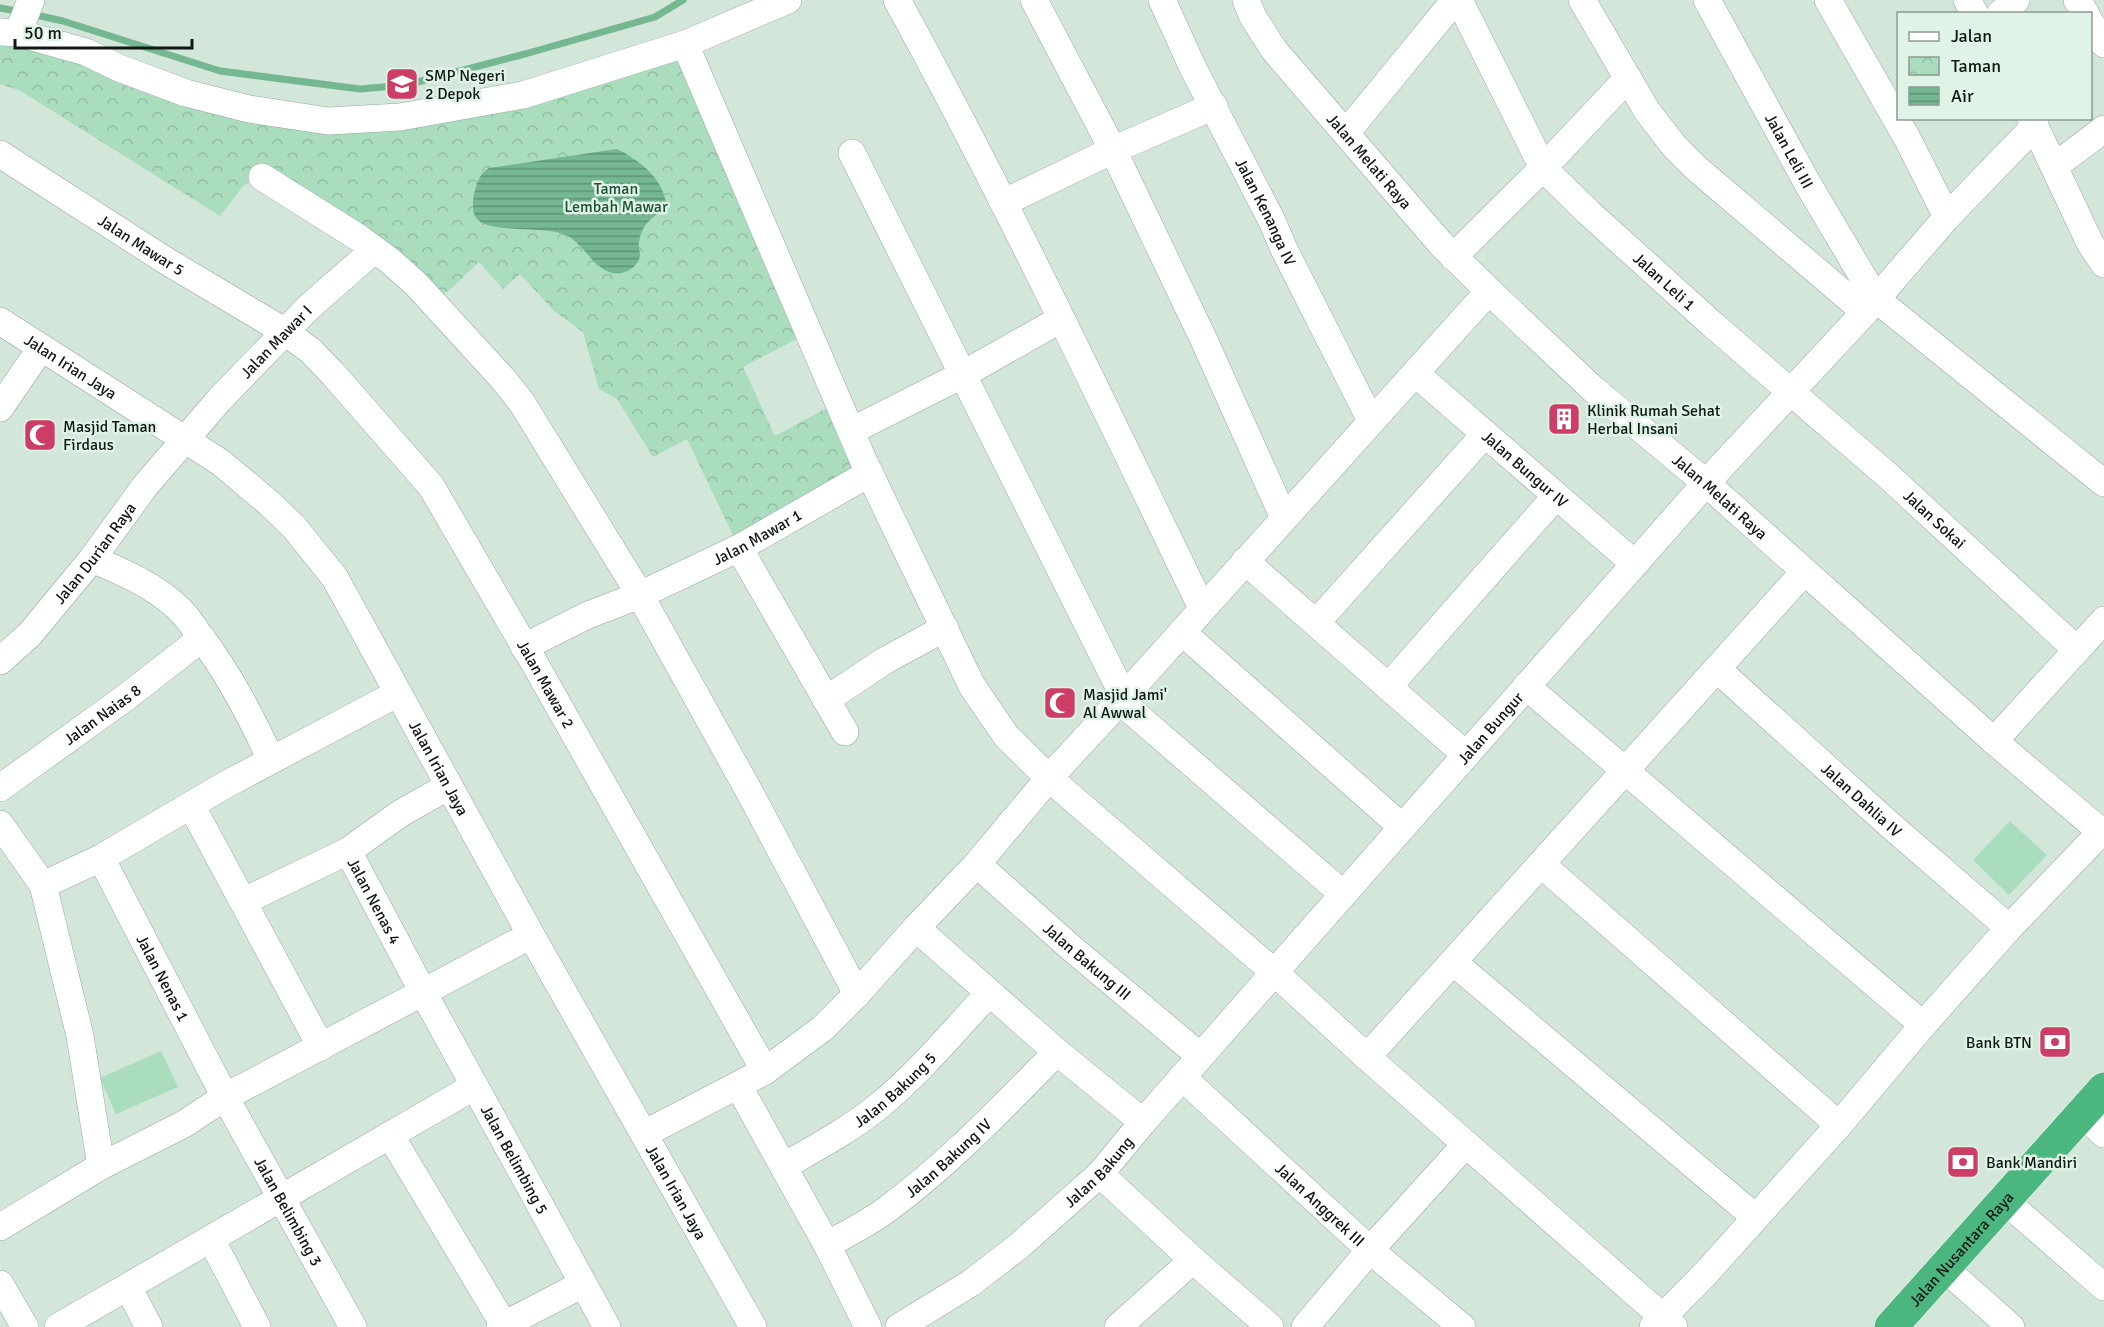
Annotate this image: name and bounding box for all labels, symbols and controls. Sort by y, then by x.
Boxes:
scale bar [15,12,192,50]
legend [1897,12,2092,120]
text: 50 m [24,22,62,44]
text: Jalan [1951,25,1992,47]
text: Taman [1951,55,2001,77]
school or university icon: SMP Negeri 2 Depok [384,66,420,102]
place label: SMP Negeri 2 Depok [425,66,505,104]
text: Air [1951,85,1974,107]
street label: Jalan Melati Raya [1322,110,1416,214]
street label: Jalan Leli III [1760,110,1817,192]
street label: Jalan Kenanga IV [1230,155,1300,269]
park label: Taman Lembah Mawar [564,179,668,217]
street label: Jalan Mawar 5 [94,211,188,280]
street label: Jalan Leli 1 [1629,249,1699,315]
street label: Jalan Mawar I [236,301,317,383]
street label: Jalan Irian Jaya [20,330,120,404]
building icon: Klinik Rumah Sehat Herbal Insani [1546,401,1582,437]
place label: Klinik Rumah Sehat Herbal Insani [1587,401,1721,439]
mosque icon: Masjid Taman Firdaus [22,417,58,453]
place label: Masjid Taman Firdaus [63,417,156,455]
street label: Jalan Bungur IV [1477,427,1572,512]
street label: Jalan Melati Raya [1668,450,1771,544]
street label: Jalan Sokai [1899,486,1970,553]
street label: Jalan Durian Raya [50,499,141,608]
street label: Jalan Mawar 1 [710,505,806,570]
street label: Jalan Mawar 2 [512,637,578,732]
street label: Jalan Naias 8 [60,680,145,750]
mosque icon: Masjid Jami' Al Awwal [1042,685,1078,721]
place label: Masjid Jami' Al Awwal [1083,685,1167,723]
street label: Jalan Bungur [1453,688,1528,769]
street label: Jalan Irian Jaya [404,717,473,820]
street label: Jalan Dahlia IV [1817,759,1906,842]
street label: Jalan Nenas 4 [343,855,405,948]
street label: Jalan Bakung III [1039,919,1135,1005]
street label: Jalan Nenas 1 [132,932,193,1025]
bank icon: Bank BTN [2037,1024,2073,1060]
place label: Bank BTN [1966,1033,2032,1053]
street label: Jalan Bakung 5 [850,1048,941,1132]
street label: Jalan Belimbing 5 [476,1102,552,1218]
street label: Jalan Bakung IV [902,1115,996,1202]
street label: Jalan Bakung [1060,1132,1138,1212]
street label: Jalan Irian Jaya [641,1142,710,1244]
bank icon: Bank Mandiri [1945,1144,1981,1180]
place label: Bank Mandiri [1986,1153,2077,1173]
street label: Jalan Belimbing 3 [249,1154,326,1270]
street label: Jalan Anggrek III [1271,1159,1369,1251]
street label: Jalan Nusantara Raya [1905,1188,2018,1311]

